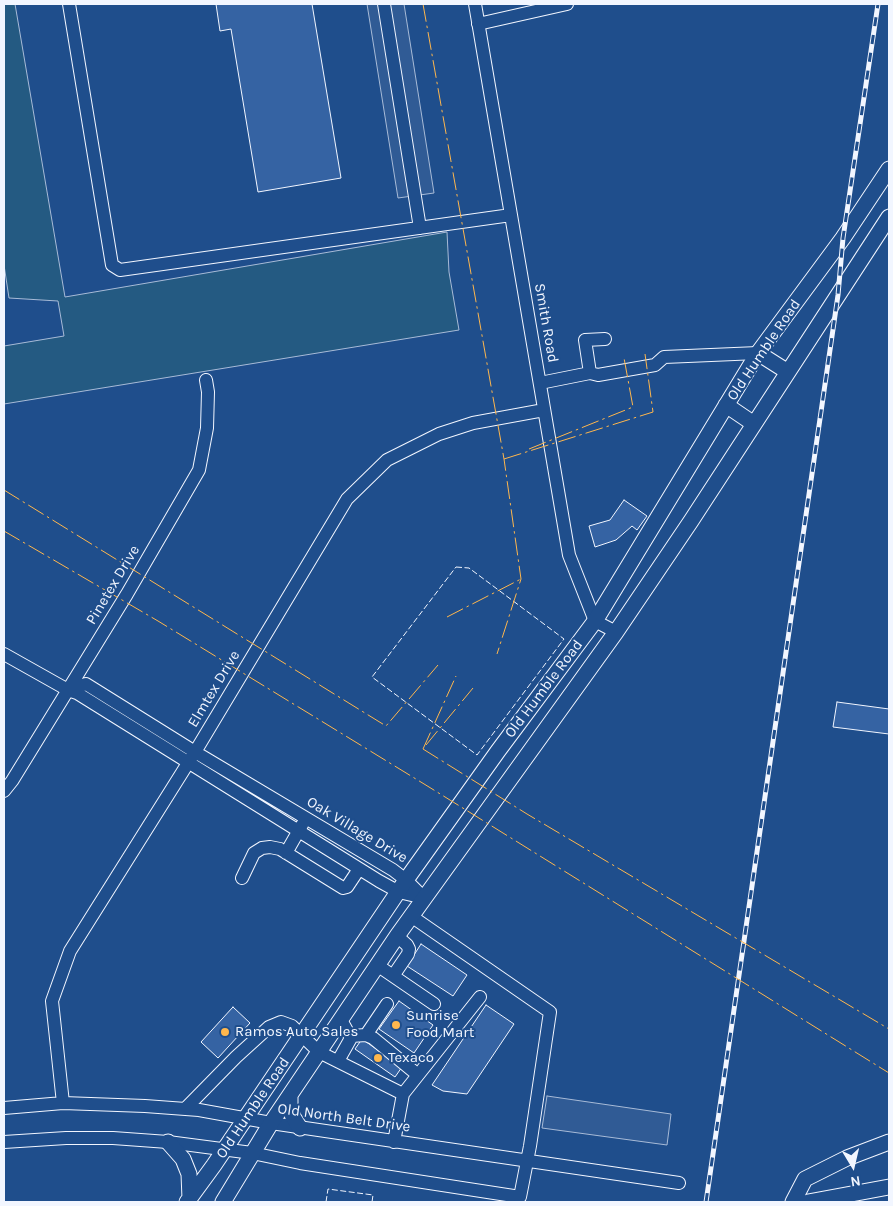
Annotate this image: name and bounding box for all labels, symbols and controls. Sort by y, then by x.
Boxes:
street label: Smith Road [530,282,562,364]
street label: Old Humble Road [723,296,805,404]
street label: Pinetex Drive [82,542,144,628]
street label: Old Humble Road [501,636,587,742]
street label: Elmtex Drive [184,647,244,731]
street label: Oak Village Drive [303,793,411,867]
place label: Sunrise Food Mart [406,1007,474,1042]
marker: Sunrise Food Mart [390,1019,402,1031]
place label: Ramos Auto Sales [235,1023,358,1041]
marker: Ramos Auto Sales [219,1026,231,1038]
place label: Texaco [388,1049,434,1067]
marker: Texaco [372,1052,384,1064]
street label: Old Humble Road [212,1054,294,1162]
street label: Old North Belt Drive [276,1100,412,1136]
north arrow [828,1141,878,1191]
text: N [849,1172,862,1190]

